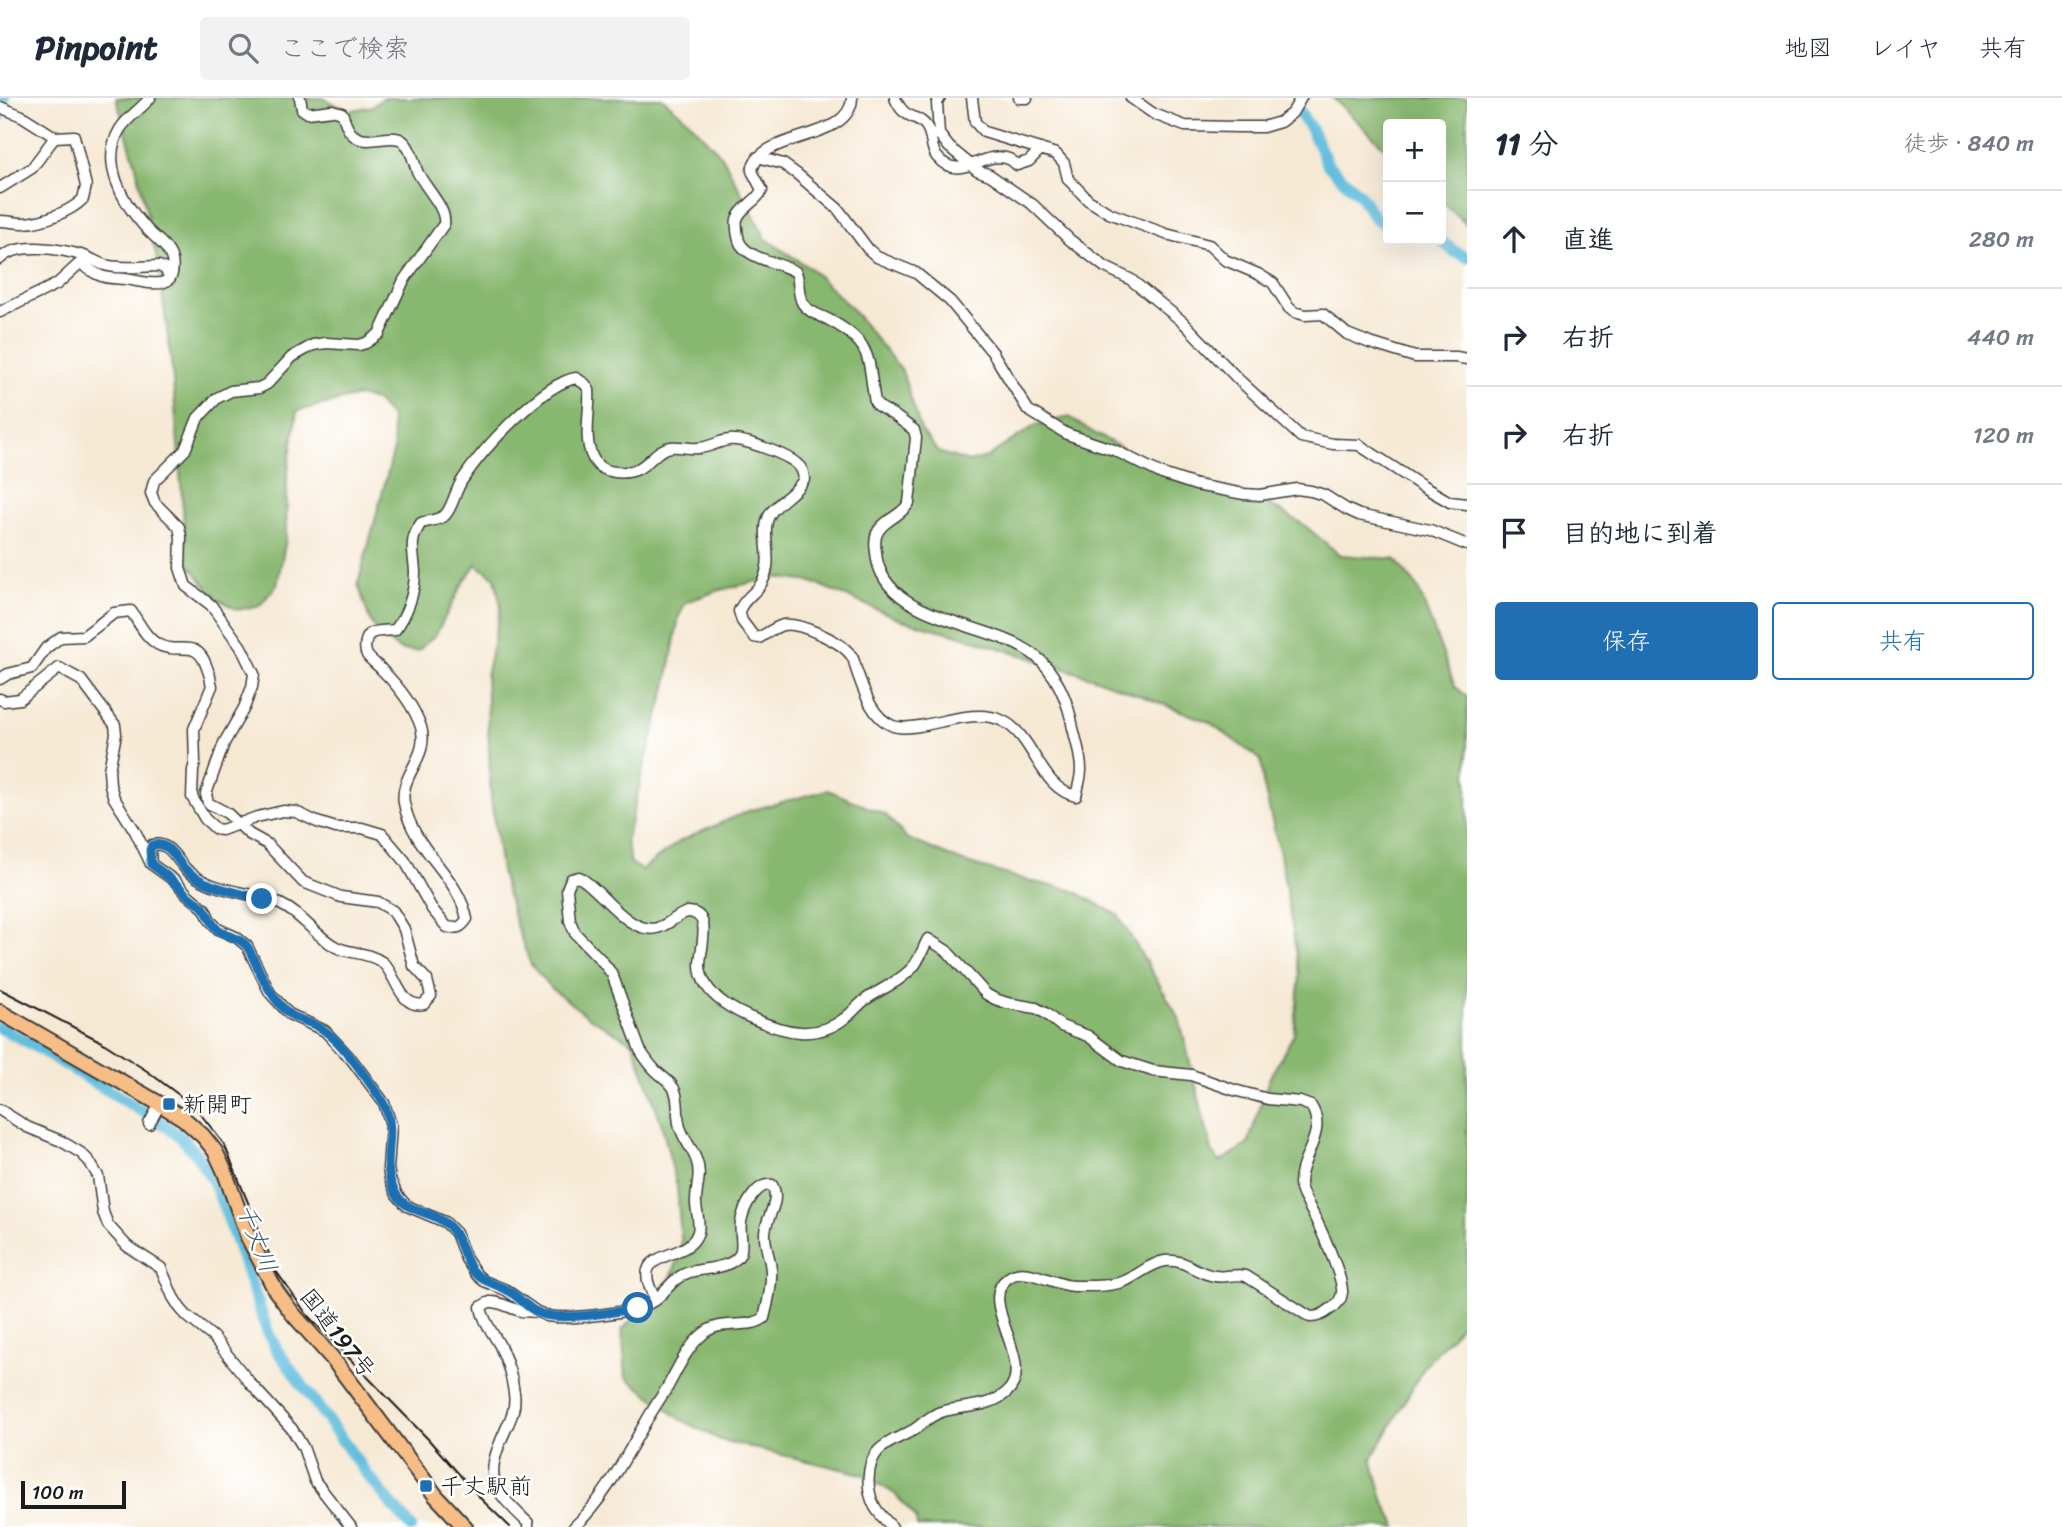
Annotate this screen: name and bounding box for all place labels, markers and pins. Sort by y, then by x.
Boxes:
place label: 新開町 [183,1084,252,1125]
marker: 新開町 [161,1096,177,1112]
place label: 千丈駅前 [440,1466,532,1507]
marker: 千丈駅前 [418,1478,434,1494]

